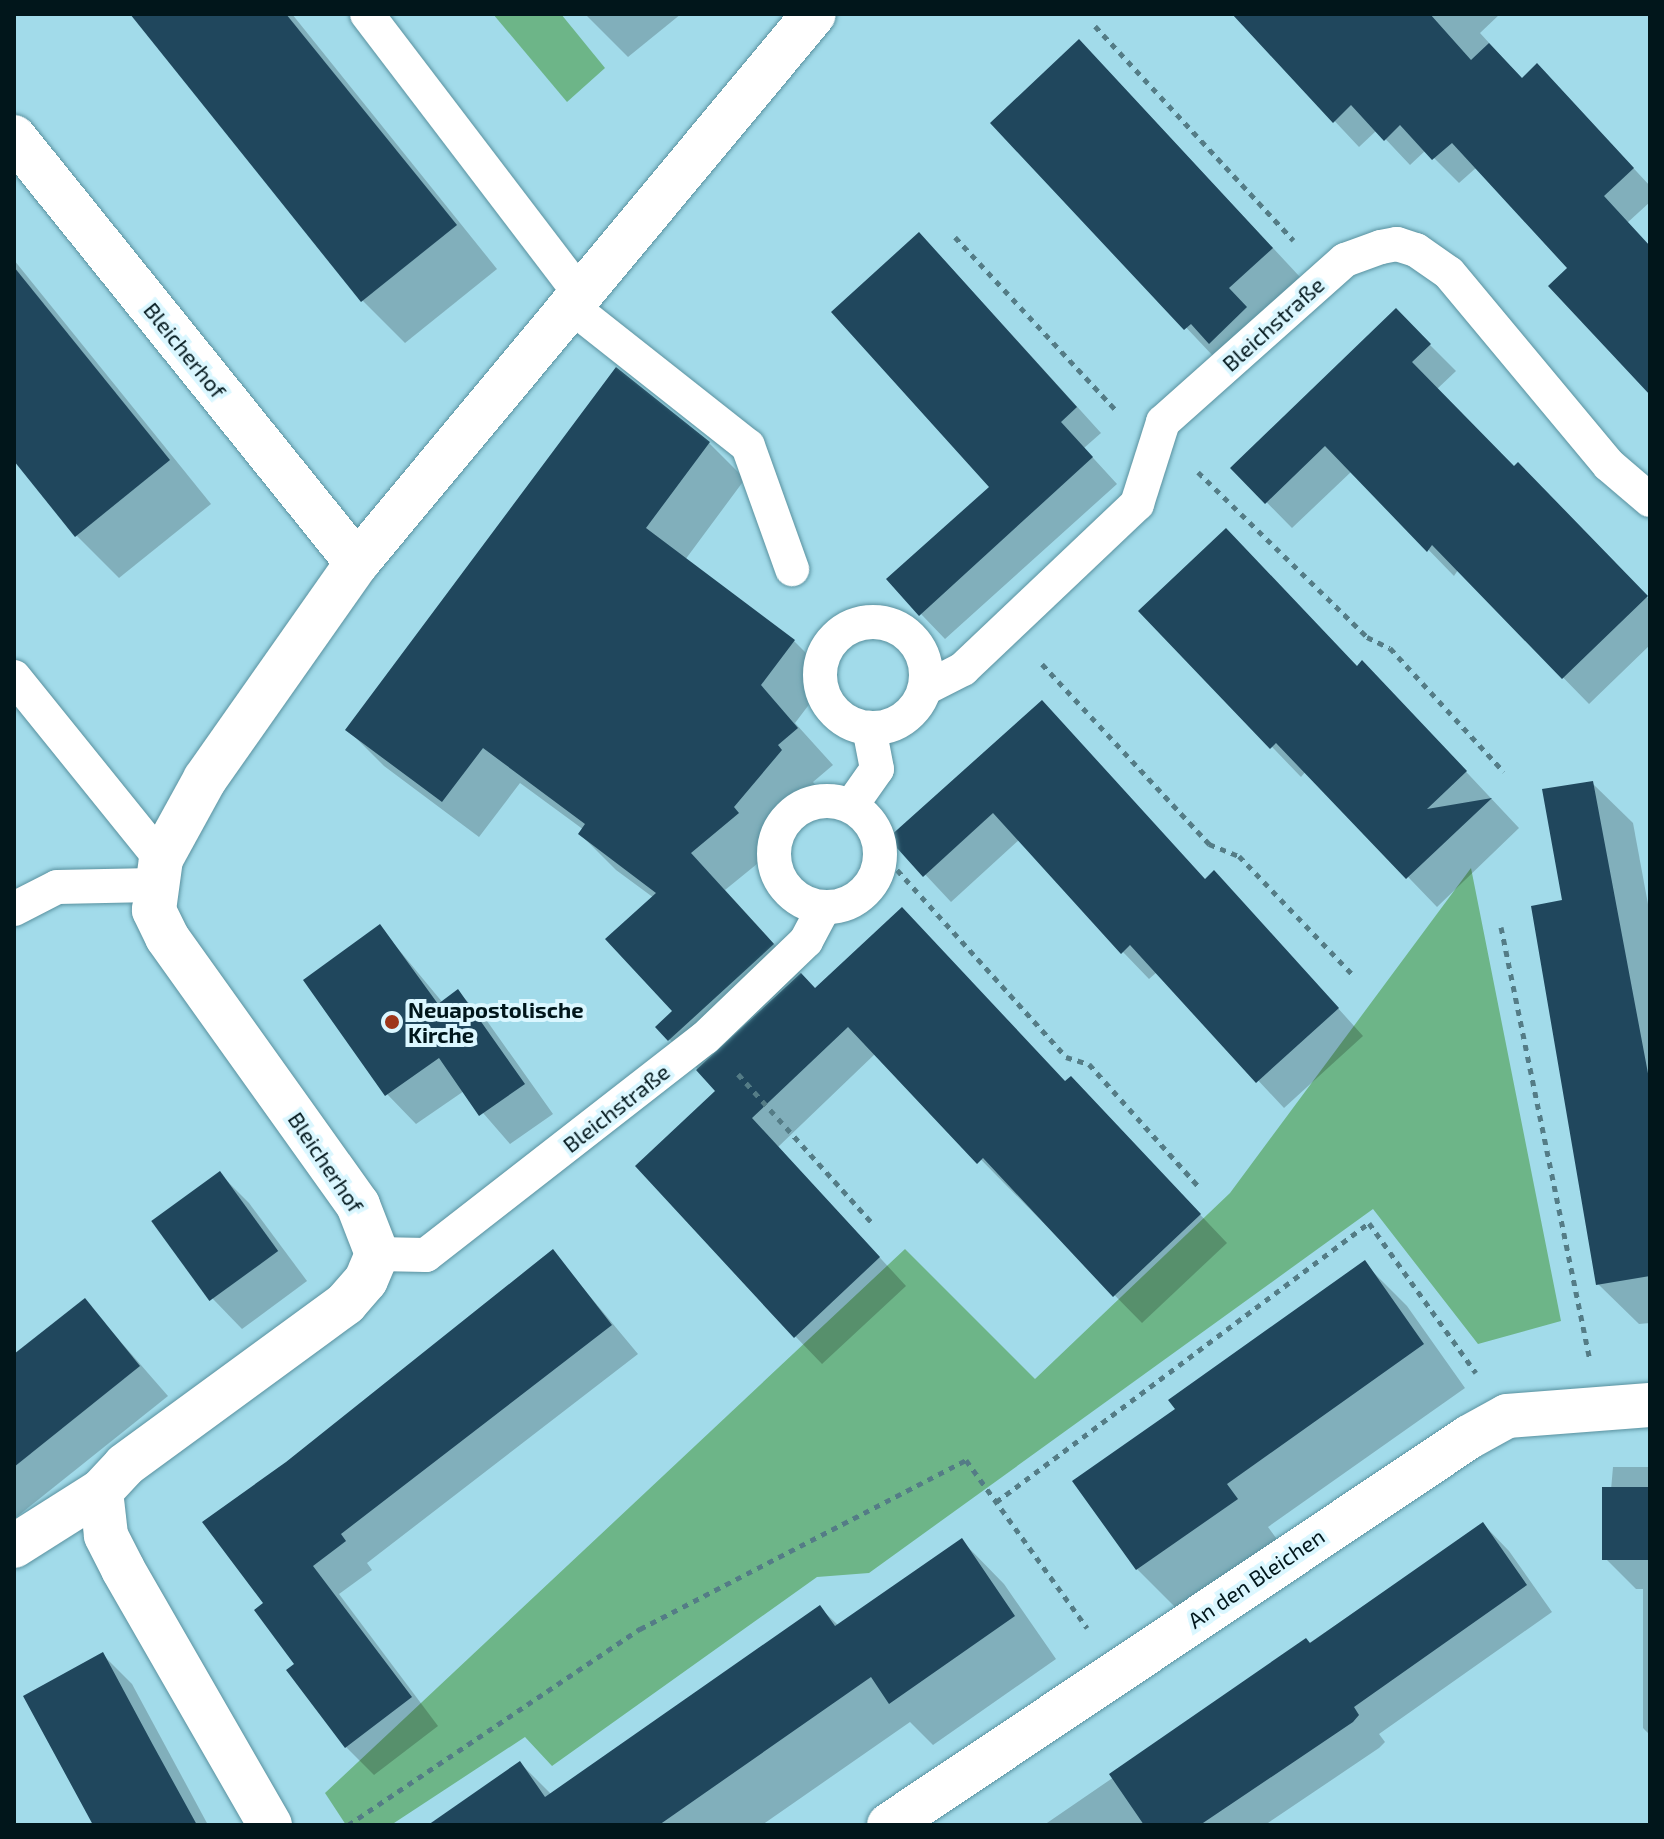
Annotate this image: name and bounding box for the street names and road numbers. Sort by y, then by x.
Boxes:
street label: Bleichstraße [1217,271,1329,377]
street label: Bleicherhof [138,297,232,403]
street label: Bleichstraße [557,1058,675,1158]
street label: Bleicherhof [283,1107,369,1217]
street label: An den Bleichen [1183,1523,1329,1633]

